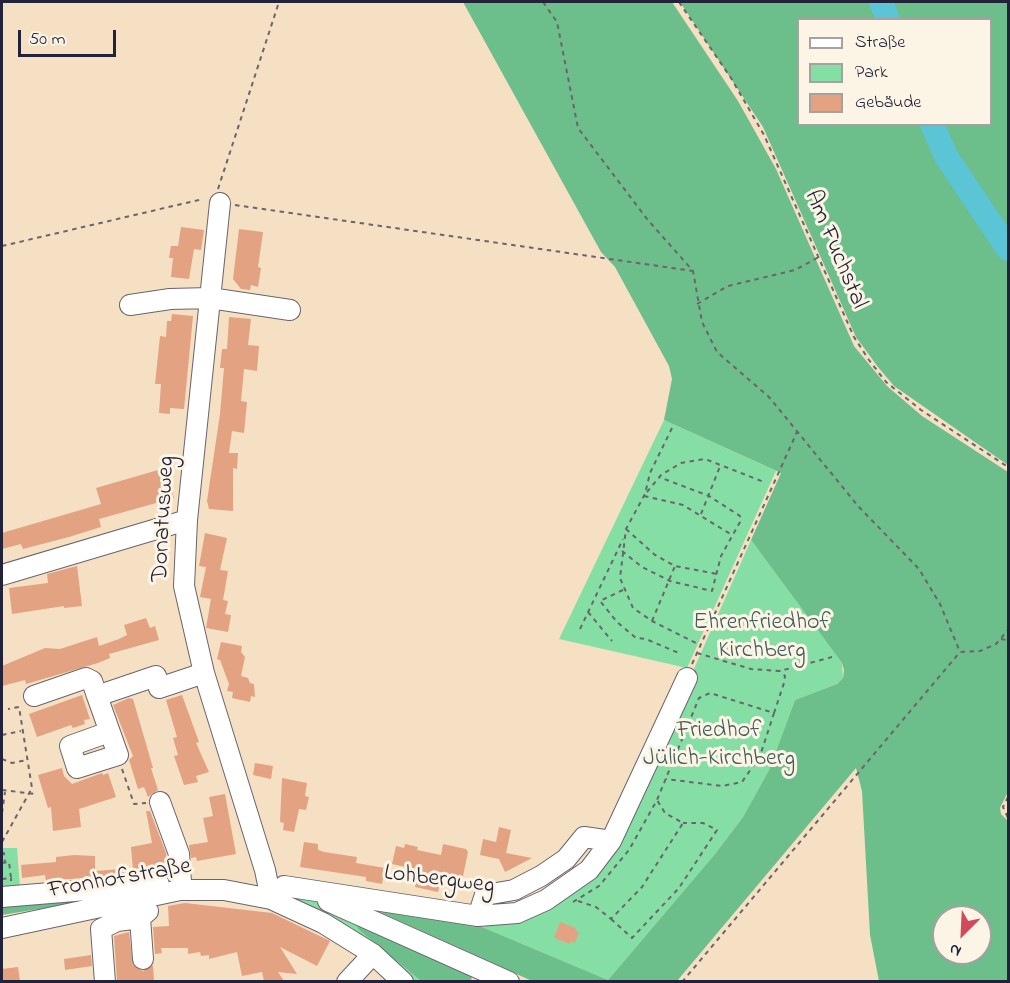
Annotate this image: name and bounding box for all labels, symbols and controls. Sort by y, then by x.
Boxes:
scale bar [21,18,118,56]
legend [797,18,992,126]
text: 50 m [29,27,66,53]
text: Straße [855,30,905,56]
text: Park [855,60,888,86]
text: Gebäude [855,90,921,116]
street label: Am Fuchstal [796,186,872,314]
street label: Donatusweg [147,455,183,583]
park label: Ehrenfriedhof Kirchberg [693,610,831,666]
park label: Friedhof Jülich-Kirchberg [643,718,795,774]
street label: Fronhofstraße [46,853,194,907]
street label: Lohbergweg [382,860,496,902]
north arrow [932,905,992,965]
text: N [946,936,965,963]

